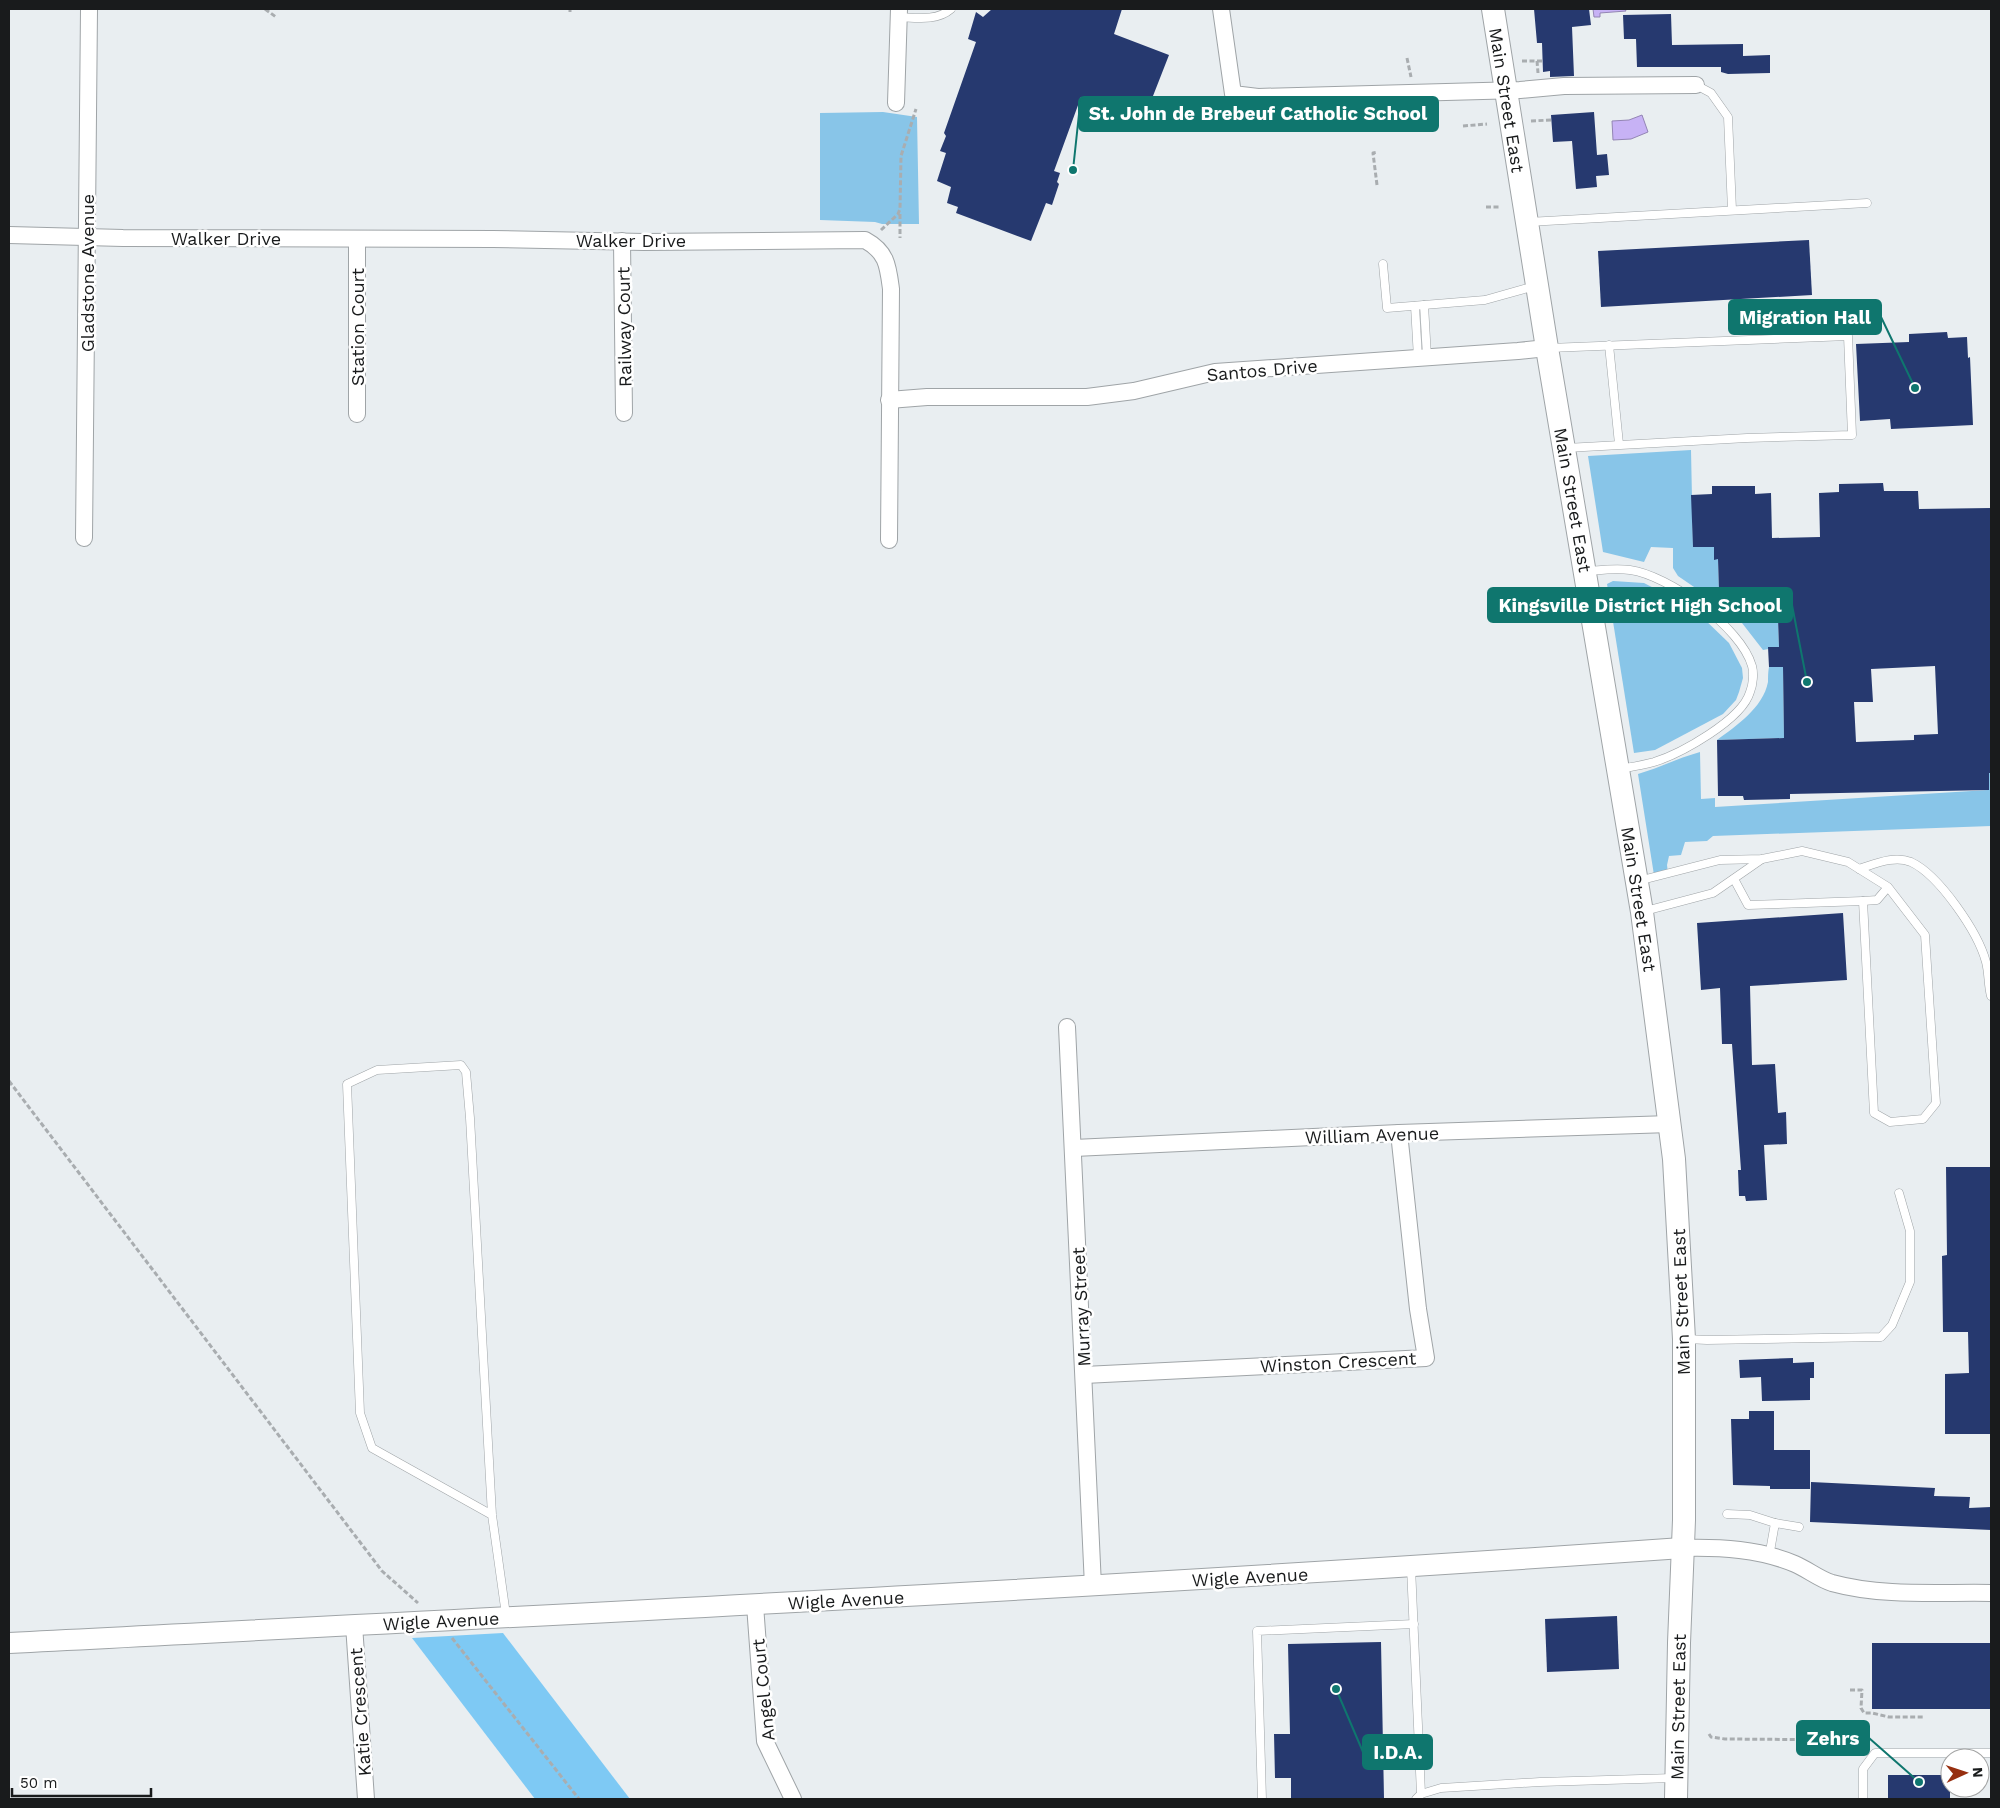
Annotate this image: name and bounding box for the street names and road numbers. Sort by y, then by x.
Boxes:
street label: Main Street East [1485,26,1529,174]
street label: Gladstone Avenue [77,194,98,352]
street label: Walker Drive [171,228,281,249]
street label: Walker Drive [576,230,686,251]
street label: Railway Court [612,266,636,387]
street label: Station Court [347,268,368,386]
street label: Santos Drive [1206,355,1318,385]
street label: Main Street East [1550,426,1596,574]
street label: Main Street East [1617,825,1661,973]
street label: William Avenue [1305,1122,1439,1148]
street label: Main Street East [1668,1228,1694,1376]
street label: Murray Street [1067,1246,1095,1367]
street label: Winston Crescent [1259,1347,1417,1377]
street label: Wigle Avenue [1191,1563,1309,1591]
street label: Wigle Avenue [787,1586,905,1614]
street label: Wigle Avenue [382,1607,500,1635]
street label: Main Street East [1666,1633,1690,1780]
street label: Angel Court [747,1637,779,1742]
street label: Katie Crescent [345,1647,375,1777]

